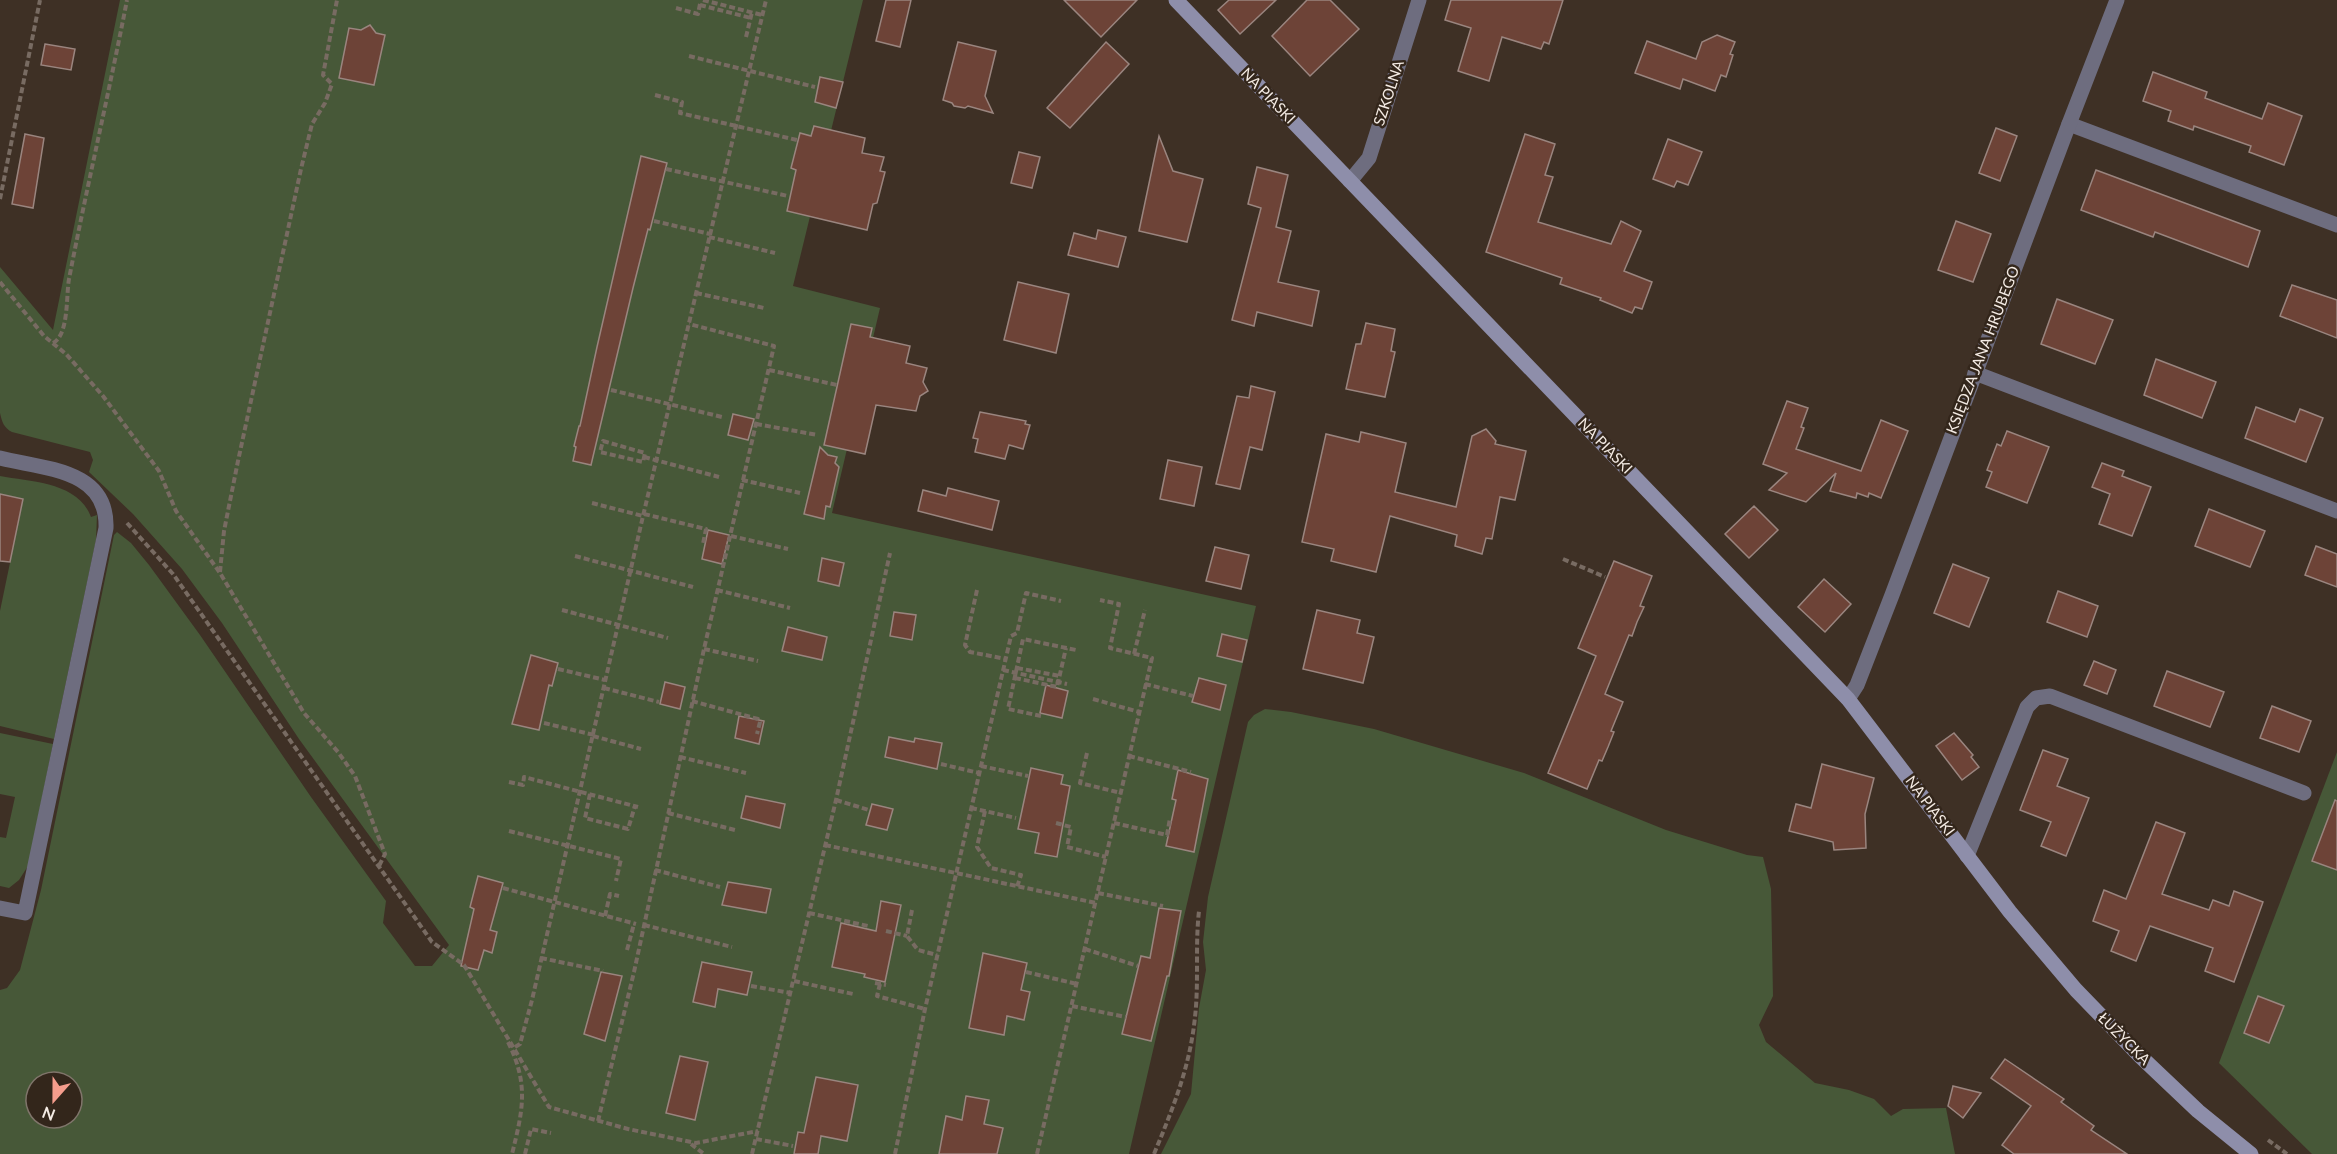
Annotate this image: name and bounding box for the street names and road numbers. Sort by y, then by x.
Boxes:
street label: SZKOLNA [1369,57,1407,128]
street label: NA PIASKI [1238,64,1300,127]
street label: KSIĘDZA JANA HRUBEGO [1942,263,2022,436]
street label: NA PIASKI [1575,414,1637,477]
street label: NA PIASKI [1902,772,1959,839]
street label: ŁUŻYCKA [2095,1008,2155,1069]

